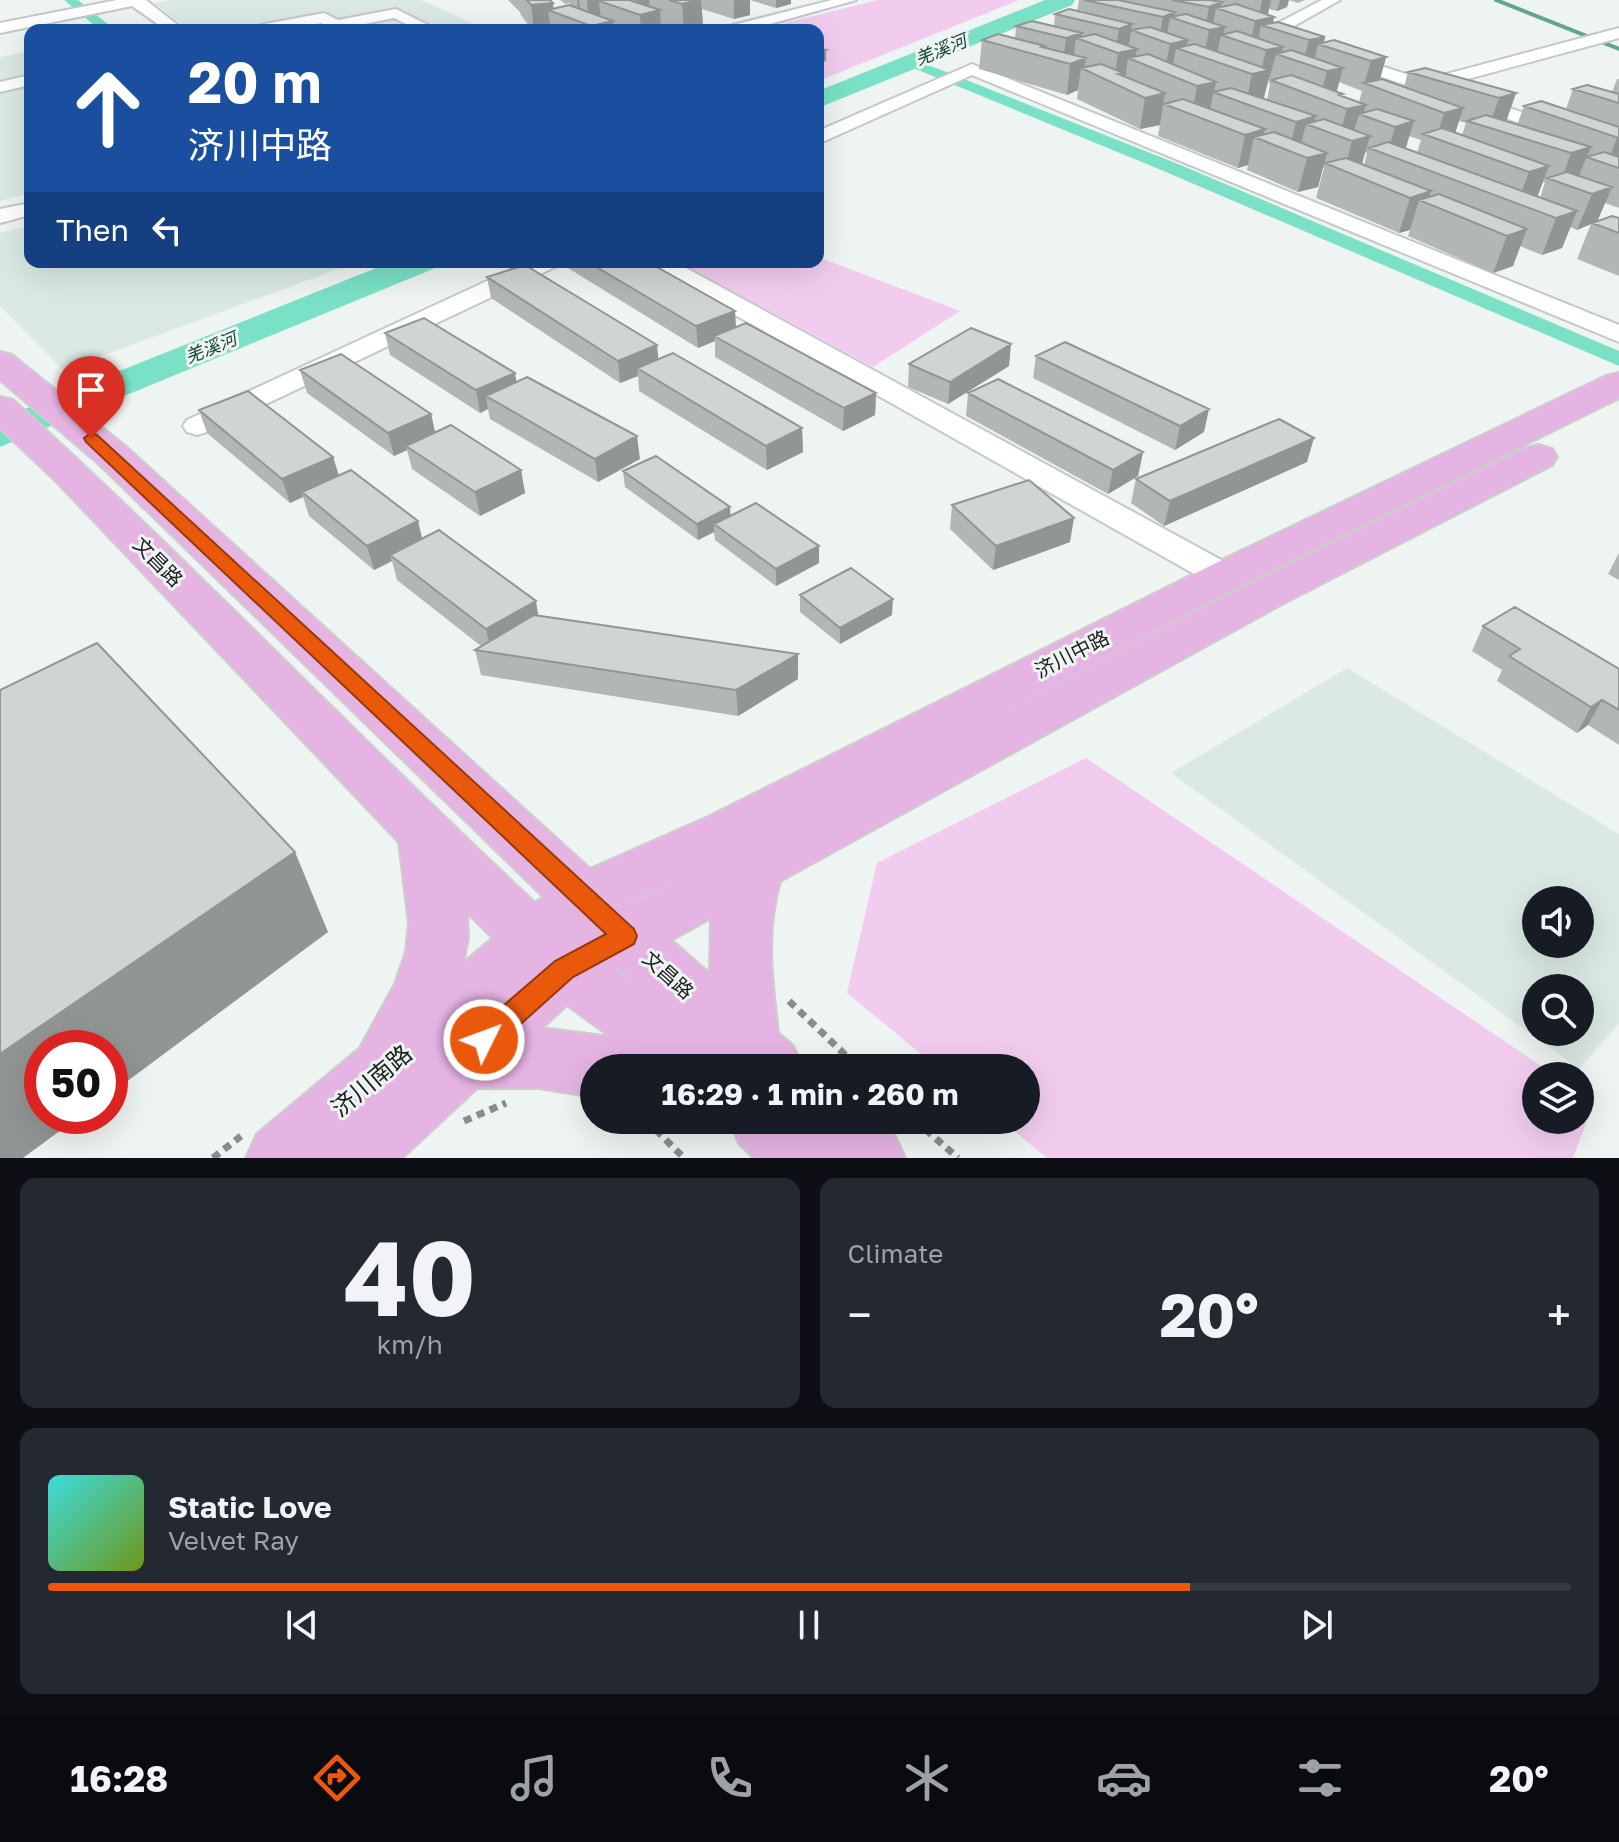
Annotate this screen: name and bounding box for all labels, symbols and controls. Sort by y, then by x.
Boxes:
water label: 羌溪河 [911,28,973,69]
text: 20 m [188,48,322,115]
icon: ahead [56,56,160,160]
text: 济川中路 [188,123,332,166]
icon: left [145,208,189,252]
text: Then [56,212,129,248]
water label: 羌溪河 [181,326,243,367]
pin [57,356,125,438]
icon: arrive [69,368,113,412]
street label: 文昌路 [129,532,188,591]
street label: 济川中路 [1030,624,1113,682]
map controls [1522,886,1594,1134]
button: sound [1522,886,1594,958]
street label: 文昌路 [638,945,699,1003]
button: search [1522,974,1594,1046]
position arrow [442,998,526,1082]
speed limit sign: 50 [24,1030,128,1134]
street label: 济川南路 [325,1038,417,1122]
button: layers [1522,1062,1594,1134]
text: 16:29 · 1 min · 260 m [662,1076,958,1112]
text: 40 [343,1214,476,1339]
text: Climate [848,1238,943,1269]
text: 20° [1160,1278,1259,1350]
text: − [848,1288,872,1341]
text: + [1547,1288,1571,1341]
text: km/h [377,1329,443,1360]
text: Static Love [168,1489,332,1525]
text: Velvet Ray [168,1525,299,1556]
icon: previous [280,1603,324,1647]
icon: pause [787,1603,831,1647]
icon: next [1295,1603,1339,1647]
icon: directions [309,1750,365,1806]
icon: music [506,1750,562,1806]
icon: phone [702,1750,758,1806]
icon: climate [899,1750,955,1806]
icon: car [1096,1750,1152,1806]
icon: filters [1292,1750,1348,1806]
text: 16:28 [70,1757,168,1800]
text: 20° [1489,1757,1549,1800]

